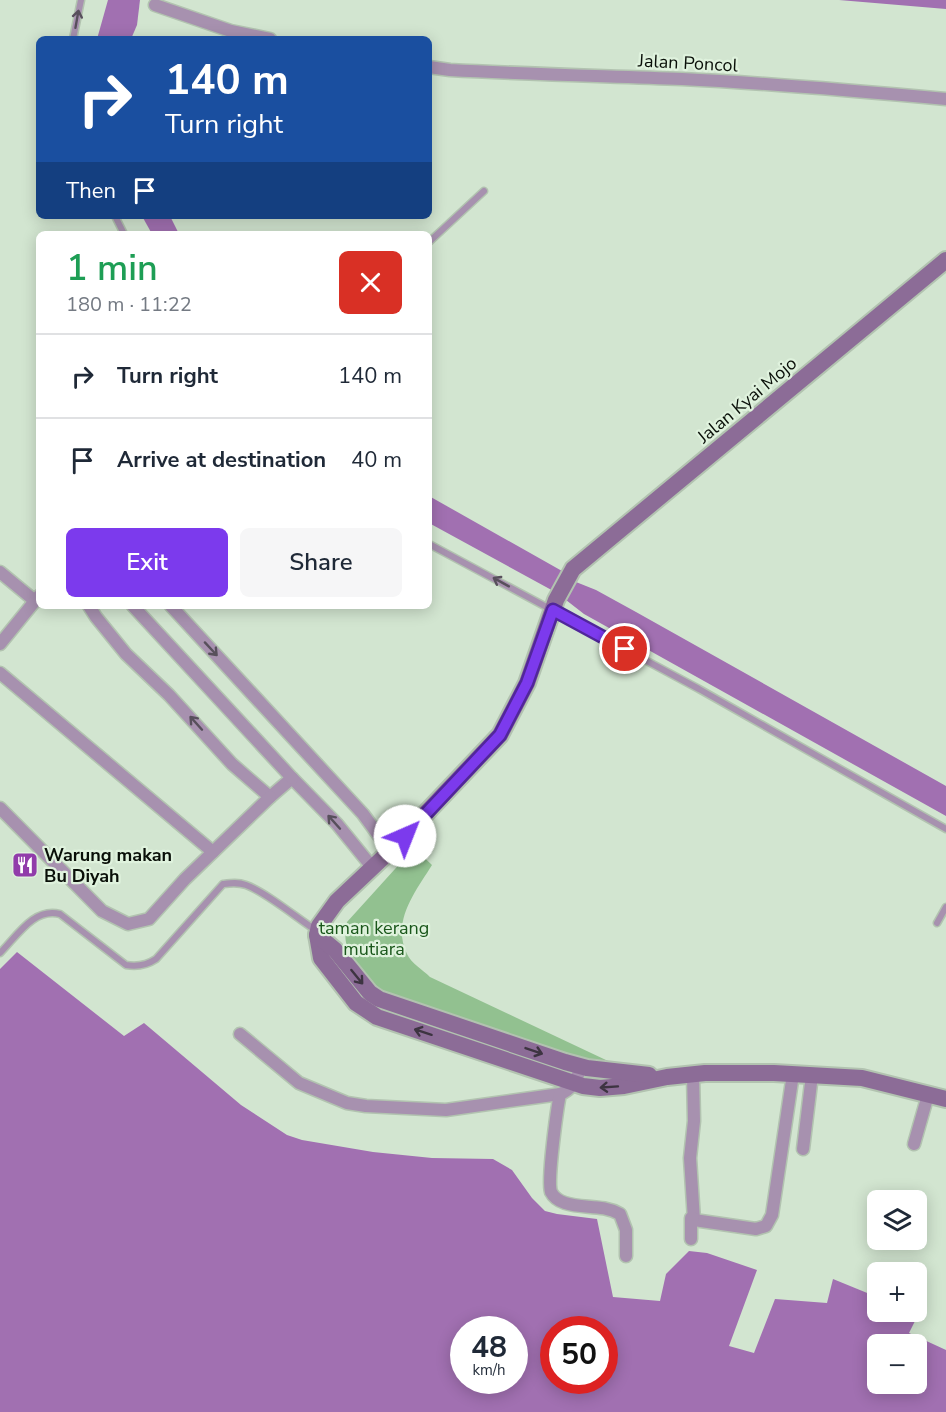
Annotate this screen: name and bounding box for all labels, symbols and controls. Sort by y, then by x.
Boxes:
one-way arrow [72,10,83,30]
street label: Jalan Poncol [637,48,739,78]
text: 140 m [165,52,289,109]
icon: right [66,60,144,138]
text: Turn right [165,106,283,143]
icon: arrive [128,174,161,207]
text: Then [66,176,116,206]
text: 1 min [66,244,158,293]
button: close [339,251,402,314]
text: 180 m · 11:22 [66,291,192,318]
street label: Jalan Kyai Mojo [691,351,802,449]
icon: right [66,360,99,393]
text: Turn right [117,361,218,391]
text: 140 m [338,361,402,391]
icon: arrive [66,444,99,477]
text: Arrive at destination [117,445,326,475]
text: 40 m [351,445,402,475]
button: Exit [66,528,228,597]
button: Share [240,528,402,597]
one-way arrow [493,576,510,588]
pin [599,623,650,674]
icon: arrive [608,632,641,665]
one-way arrow [204,641,218,656]
one-way arrow [189,716,203,731]
position arrow [373,804,437,868]
one-way arrow [327,815,341,830]
place label: Warung makan Bu Diyah [44,843,172,888]
restaurant icon: Warung makan Bu Diyah [10,850,40,880]
park label: taman kerang mutiara [319,916,429,961]
one-way arrow [350,969,364,984]
one-way arrow [414,1026,433,1037]
one-way arrow [524,1047,543,1058]
one-way arrow [600,1081,619,1092]
map controls [867,1190,927,1394]
button: layers [867,1190,927,1250]
button: + [867,1262,927,1322]
speed limit sign: 50 [540,1316,618,1394]
text: 48 [471,1327,507,1368]
button: − [867,1334,927,1394]
text: km/h [472,1360,506,1380]

